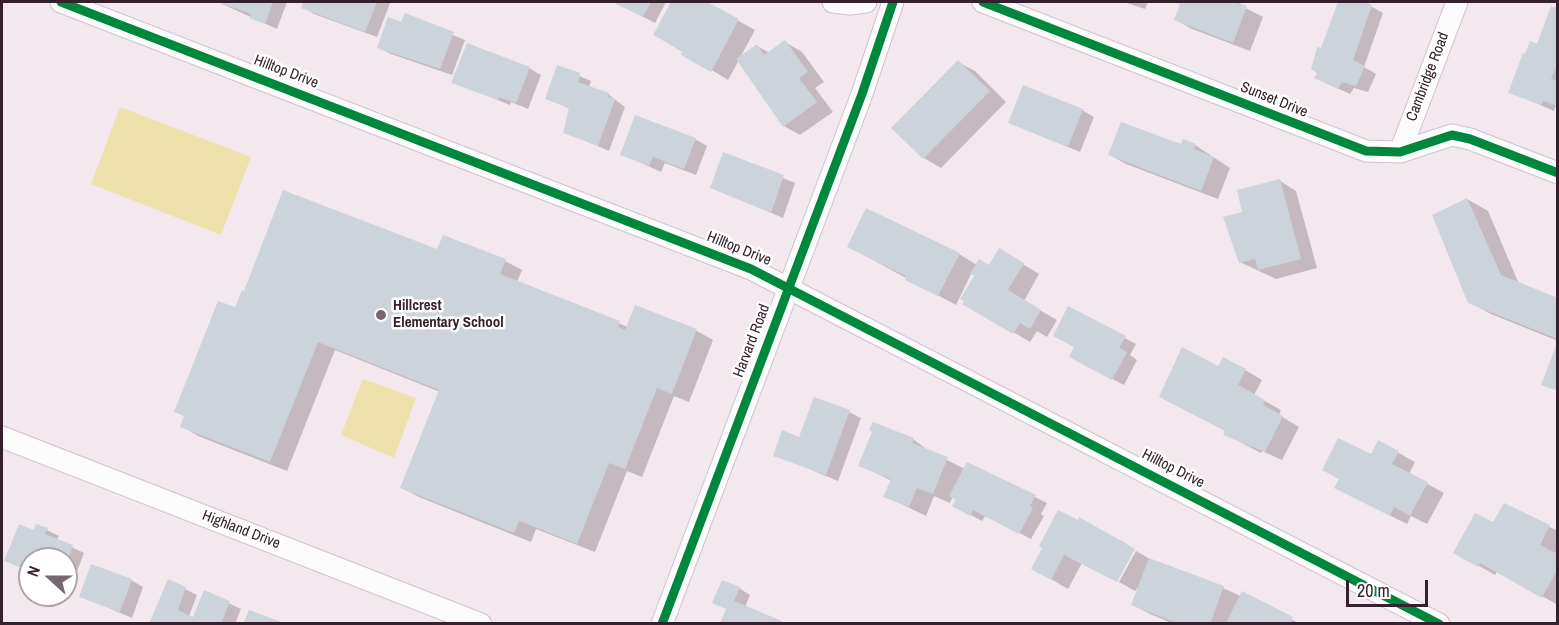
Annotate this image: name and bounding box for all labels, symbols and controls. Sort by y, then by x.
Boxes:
street label: Cambridge Road [1403,30,1453,124]
street label: Hilltop Drive [251,51,321,93]
street label: Sunset Drive [1238,78,1310,122]
street label: Hilltop Drive [704,228,774,270]
place label: Hillcrest Elementary School [393,297,504,332]
street label: Harvard Road [730,302,774,380]
marker: Hillcrest Elementary School [374,308,388,322]
street label: Hilltop Drive [1139,446,1207,492]
street label: Highland Drive [199,507,283,553]
north arrow [18,547,78,607]
text: N [21,563,45,580]
scale bar [1349,568,1432,606]
text: 20 m [1357,578,1390,603]

